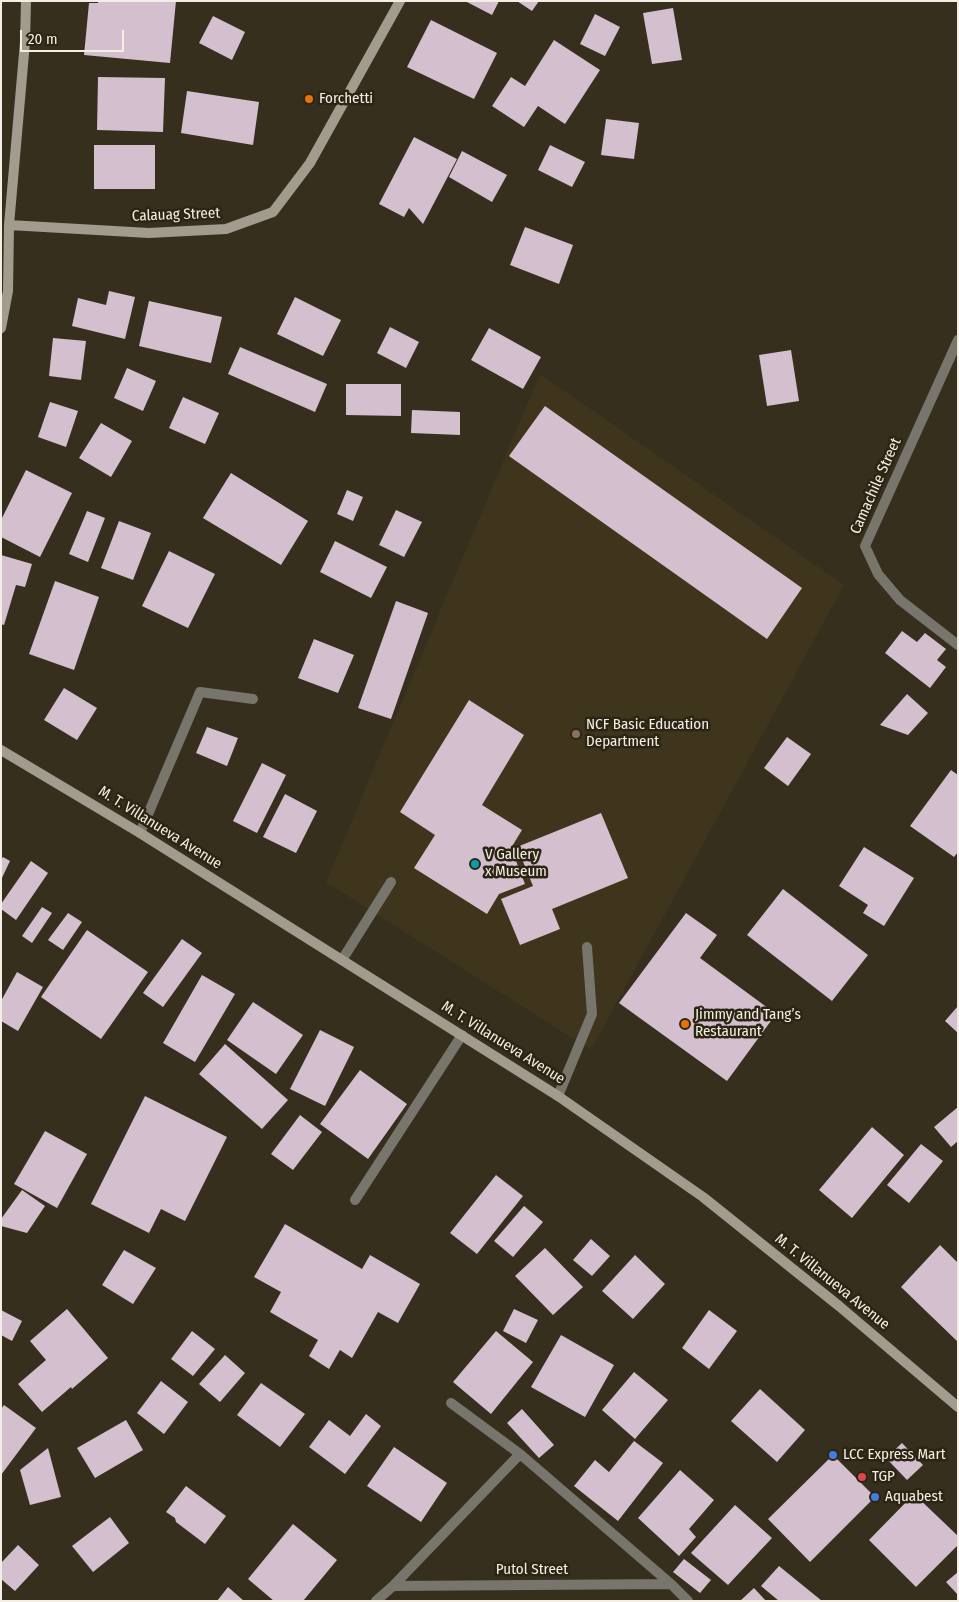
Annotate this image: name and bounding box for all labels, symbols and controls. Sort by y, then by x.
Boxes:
scale bar [22,20,126,52]
text: 20 m [28,30,58,48]
place label: Forchetti [319,90,373,108]
marker: Forchetti [303,93,315,105]
street label: Calauag Street [132,204,220,226]
street label: Camachile Street [847,435,905,537]
place label: NCF Basic Education Department [586,716,709,751]
marker: NCF Basic Education Department [570,728,582,740]
street label: M. T. Villanueva Avenue [95,783,225,873]
place label: V Gallery x Museum [485,846,547,881]
marker: V Gallery x Museum [469,858,481,870]
street label: M. T. Villanueva Avenue [438,998,568,1088]
place label: Jimmy and Tang’s Restaurant [695,1006,801,1041]
marker: Jimmy and Tang’s Restaurant [679,1018,691,1030]
street label: M. T. Villanueva Avenue [771,1230,893,1334]
place label: LCC Express Mart [843,1446,946,1464]
marker: LCC Express Mart [827,1449,839,1461]
place label: TGP [872,1468,895,1486]
marker: TGP [856,1471,868,1483]
place label: Aquabest [885,1488,943,1506]
marker: Aquabest [869,1491,881,1503]
street label: Putol Street [496,1561,568,1579]

